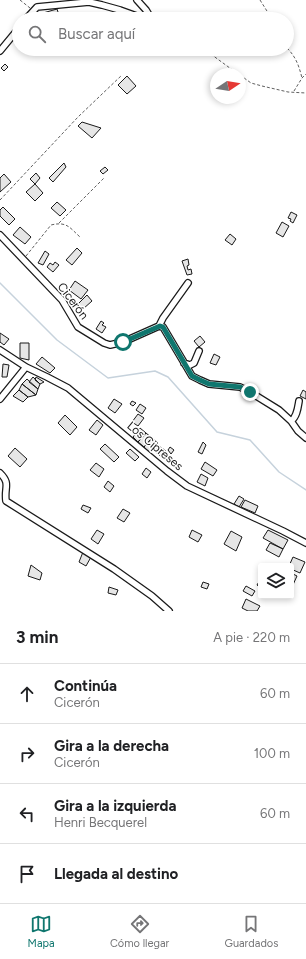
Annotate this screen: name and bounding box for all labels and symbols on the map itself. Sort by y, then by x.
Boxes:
north arrow [210,68,246,104]
street label: Cicerón [55,280,91,322]
route start [114,333,132,351]
route end [241,383,259,401]
street label: Los Cipreses [124,419,186,474]

